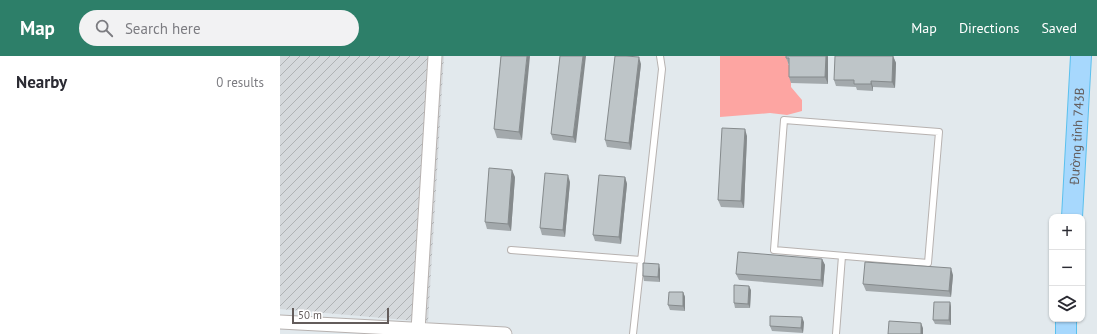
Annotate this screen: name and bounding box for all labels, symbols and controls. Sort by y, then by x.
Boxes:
search box [79,10,359,46]
text: Map [20,16,55,40]
icon: search [93,17,115,39]
text: Search here [125,19,201,38]
text: Map [911,19,937,37]
text: Directions [959,19,1019,37]
text: Saved [1041,19,1077,37]
text: Nearby [16,71,67,93]
text: 0 results [216,74,264,91]
street label: Đường tỉnh 743B [1065,87,1088,186]
map controls [1049,214,1085,322]
button: + [1049,214,1085,250]
button: − [1049,250,1085,286]
button: layers [1049,286,1085,322]
scale bar [292,306,389,325]
text: 50 m [298,308,322,322]

